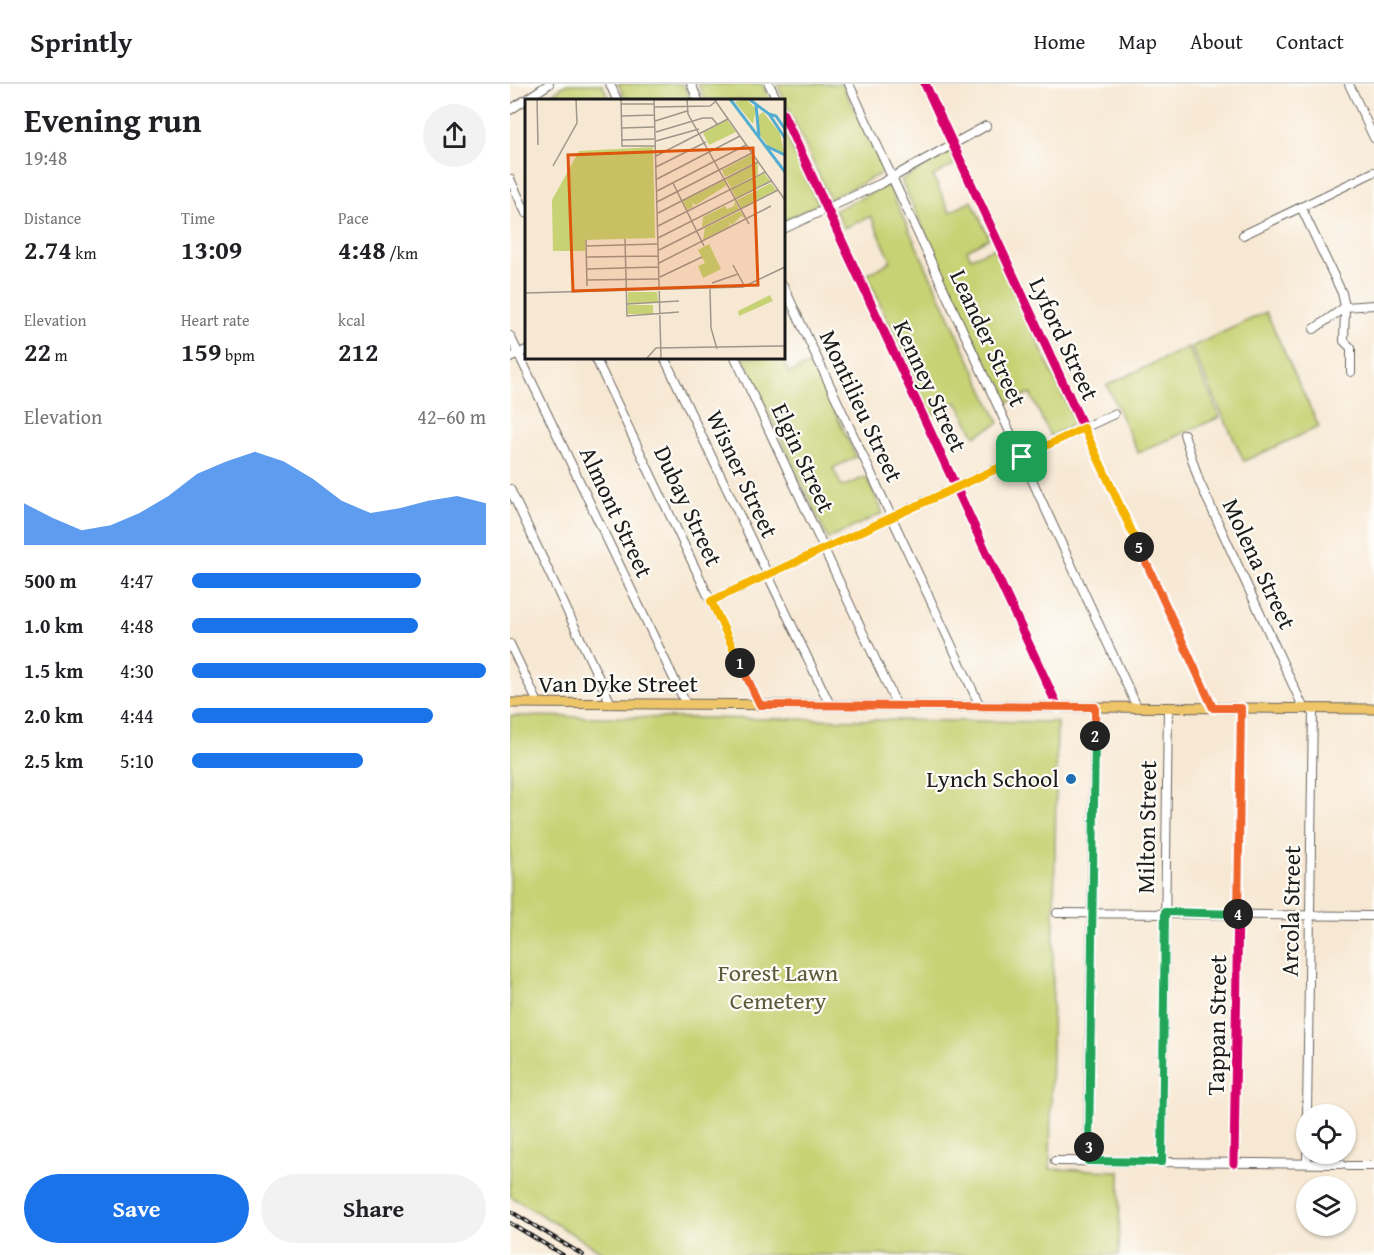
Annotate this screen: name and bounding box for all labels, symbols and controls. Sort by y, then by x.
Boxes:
text: Sprintly [30,21,132,62]
text: Home [1034,26,1085,57]
text: Map [1118,26,1157,57]
text: About [1190,26,1243,57]
text: Contact [1276,26,1344,57]
text: Evening run [24,96,201,144]
inset map [525,99,784,358]
button: share [423,104,486,167]
text: 19:48 [24,143,67,172]
text: Distance [24,206,81,230]
text: Time [181,206,215,230]
text: Pace [338,206,369,230]
text: 2.74 [24,230,72,269]
text: 13:09 [181,230,242,269]
text: 4:48 [338,230,386,269]
text: km [72,241,96,265]
text: /km [386,241,418,265]
street label: Leander Street [941,263,1036,413]
street label: Lyford Street [1021,272,1108,407]
text: Elevation [24,308,87,332]
text: Heart rate [181,308,250,332]
text: kcal [338,308,365,332]
street label: Kenney Street [885,314,976,458]
street label: Montilieu Street [811,324,912,488]
text: 22 [24,332,51,371]
text: 159 [181,332,221,371]
text: 212 [338,332,378,371]
text: m [51,343,68,367]
text: bpm [221,343,255,367]
street label: Elgin Street [763,397,844,519]
text: Elevation [24,402,102,431]
text: 42–60 m [417,402,486,431]
street label: Wisner Street [698,404,788,544]
pin [996,431,1047,482]
street label: Almont Street [571,440,662,584]
street label: Dubay Street [645,440,732,572]
icon: arrive [1005,440,1038,473]
street label: Molena Street [1214,493,1305,635]
pin: 5 [1124,532,1154,562]
text: 5 [1135,535,1143,559]
text: 500 m [24,566,77,595]
text: 4:47 [120,566,154,595]
text: 1.0 km [24,611,83,640]
text: 4:48 [120,611,154,640]
pin: 1 [725,648,755,678]
text: 1 [736,651,744,675]
text: 1.5 km [24,656,83,685]
text: 4:30 [120,656,154,685]
street label: Van Dyke Street [538,666,698,701]
text: 2.0 km [24,701,83,730]
text: 4:44 [120,701,154,730]
pin: 2 [1080,721,1110,751]
text: 2 [1091,724,1099,748]
text: 2.5 km [24,746,83,775]
text: 5:10 [120,746,154,775]
street label: Milton Street [1128,760,1165,894]
place label: Lynch School [926,761,1059,796]
marker: Lynch School [1064,772,1078,786]
street label: Arcola Street [1272,845,1309,977]
pin: 4 [1223,899,1253,929]
text: 4 [1234,902,1242,926]
street label: Tappan Street [1198,954,1235,1096]
park label: Forest Lawn Cemetery [718,955,839,1018]
map controls [1296,1104,1356,1236]
button: locate [1296,1104,1356,1164]
pin: 3 [1074,1132,1104,1162]
text: 3 [1085,1135,1093,1159]
button: Save [24,1174,249,1243]
button: Share [261,1174,486,1243]
button: layers [1296,1176,1356,1236]

